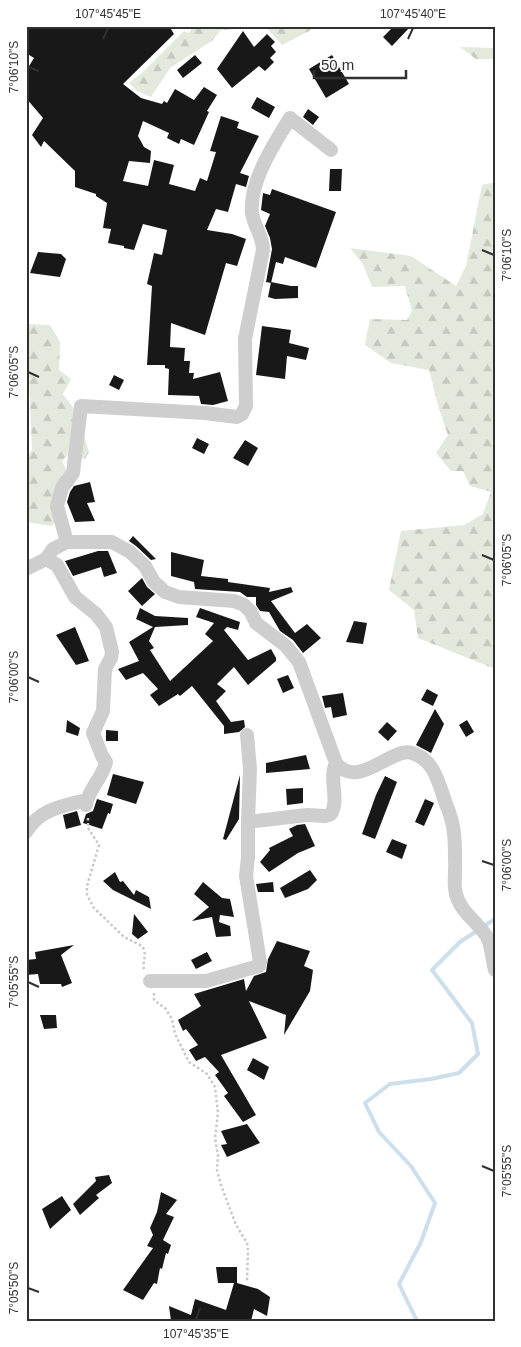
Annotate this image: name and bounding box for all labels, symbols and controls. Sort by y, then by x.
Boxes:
text: 107°45'45"E [75,7,141,21]
text: 107°45'40"E [380,7,446,21]
text: 7°06'10"S [7,41,21,93]
scale bar [314,48,406,80]
text: 50 m [321,56,354,73]
text: 7°06'10"S [500,229,514,281]
text: 7°06'05"S [7,346,21,398]
text: 7°06'05"S [500,534,514,586]
text: 7°06'00"S [7,651,21,703]
text: 7°06'00"S [500,839,514,891]
text: 7°05'55"S [7,956,21,1008]
text: 7°05'55"S [500,1145,514,1197]
text: 7°05'50"S [7,1262,21,1314]
text: 107°45'35"E [163,1327,229,1341]

